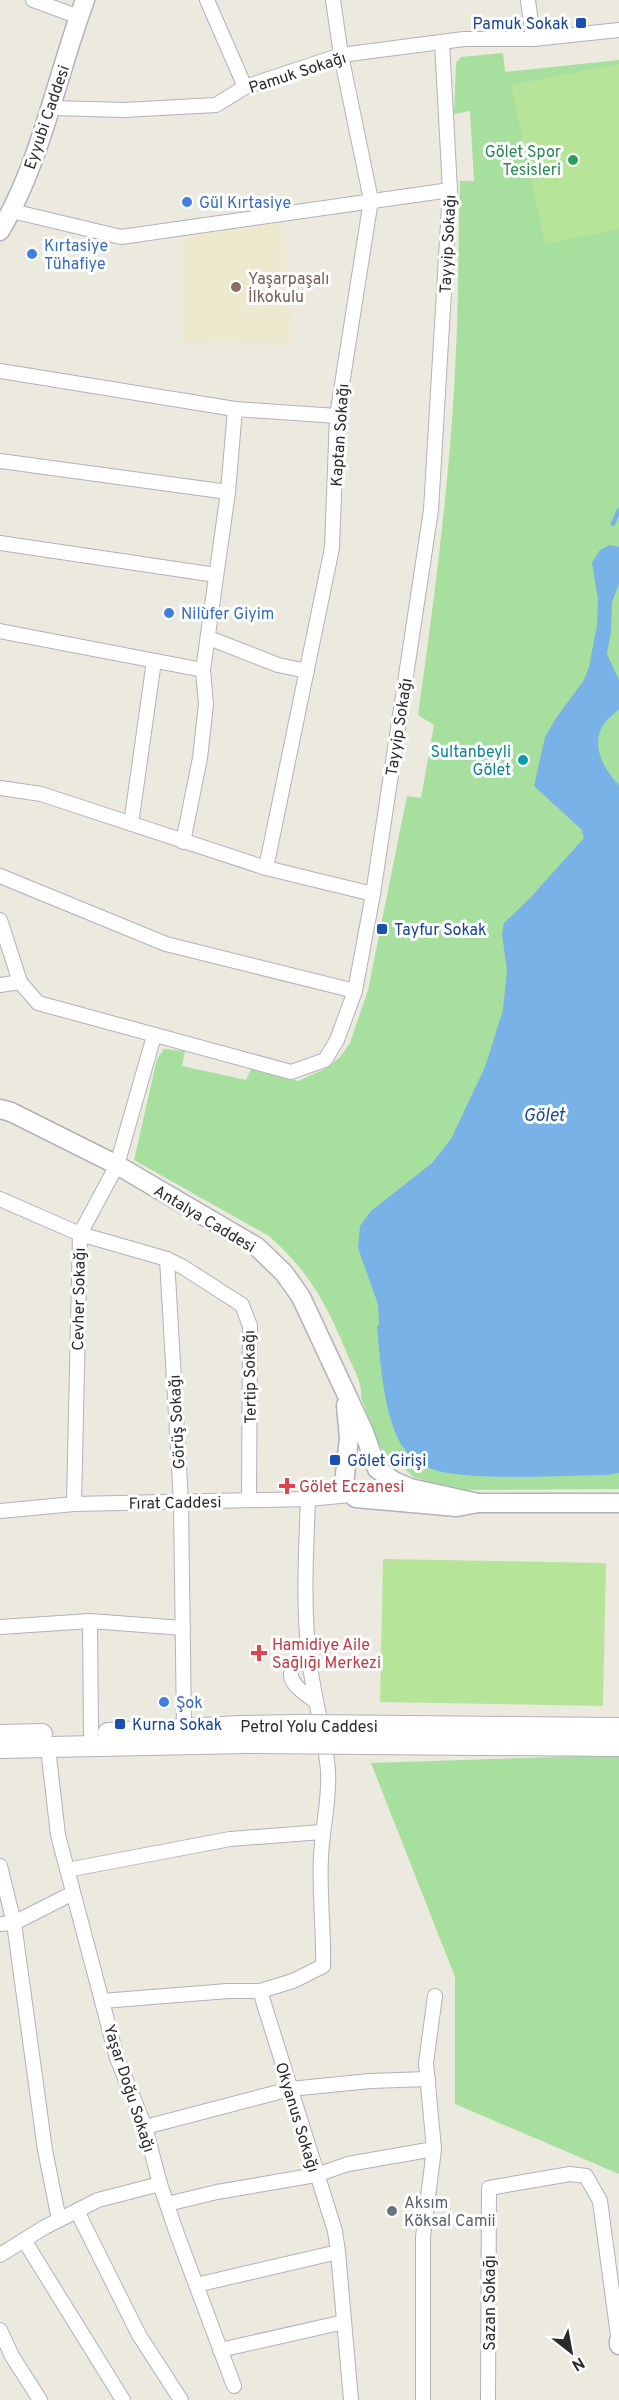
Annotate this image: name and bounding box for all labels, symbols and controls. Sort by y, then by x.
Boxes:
place label: Pamuk Sokak [473,15,569,35]
marker: Pamuk Sokak [574,16,588,30]
street label: Pamuk Sokağı [246,49,349,99]
street label: Eyyubi Caddesi [21,63,75,172]
place label: Gölet Spor Tesisleri [485,143,561,181]
marker: Gölet Spor Tesisleri [566,153,580,167]
place label: Gül Kırtasiye [199,194,291,214]
street label: Tayyip Sokağı [436,194,462,294]
marker: Gül Kırtasiye [180,195,194,209]
place label: Kırtasiye Tühafiye [44,237,108,275]
marker: Kırtasiye Tühafiye [25,247,39,261]
place label: Yaşarpaşalı İlkokulu [248,270,329,308]
marker: Yaşarpaşalı İlkokulu [229,280,243,294]
street label: Kaptan Sokağı [327,383,355,487]
place label: Nilùfer Giyim [181,605,274,625]
marker: Nilùfer Giyim [162,606,176,620]
street label: Tayyip Sokağı [382,677,418,778]
place label: Sultanbeyli Gölet [430,743,511,781]
marker: Sultanbeyli Gölet [516,753,530,767]
place label: Tayfur Sokak [394,921,486,941]
marker: Tayfur Sokak [375,922,389,936]
water label: Gölet [523,1105,566,1128]
street label: Antalya Caddesi [149,1181,259,1258]
street label: Cevher Sokağı [69,1247,91,1351]
street label: Tertip Sokağı [240,1330,262,1424]
street label: Görüş Sokağı [166,1374,190,1470]
place label: Gölet Girişi [347,1452,426,1472]
marker: Gölet Girişi [328,1453,342,1467]
place label: Gölet Eczanesi [299,1478,404,1498]
marker: Gölet Eczanesi [280,1479,294,1493]
street label: Fırat Caddesi [128,1493,222,1515]
place label: Hamidiye Aile Sağlığı Merkezi [272,1636,381,1674]
marker: Hamidiye Aile Sağlığı Merkezi [250,1644,268,1662]
place label: Şok [176,1694,203,1714]
marker: Şok [157,1695,171,1709]
place label: Kurna Sokak [132,1716,222,1736]
marker: Kurna Sokak [113,1717,127,1731]
street label: Petrol Yolu Caddesi [240,1718,378,1738]
street label: Yaşar Doğu Sokağı [98,2022,158,2155]
street label: Okyanus Sokağı [270,2060,322,2175]
place label: Aksım Köksal Camii [404,2194,496,2232]
marker: Aksım Köksal Camii [385,2204,399,2218]
street label: Sazan Sokağı [481,2255,501,2351]
north arrow [541,2322,601,2382]
text: N [568,2352,588,2375]

